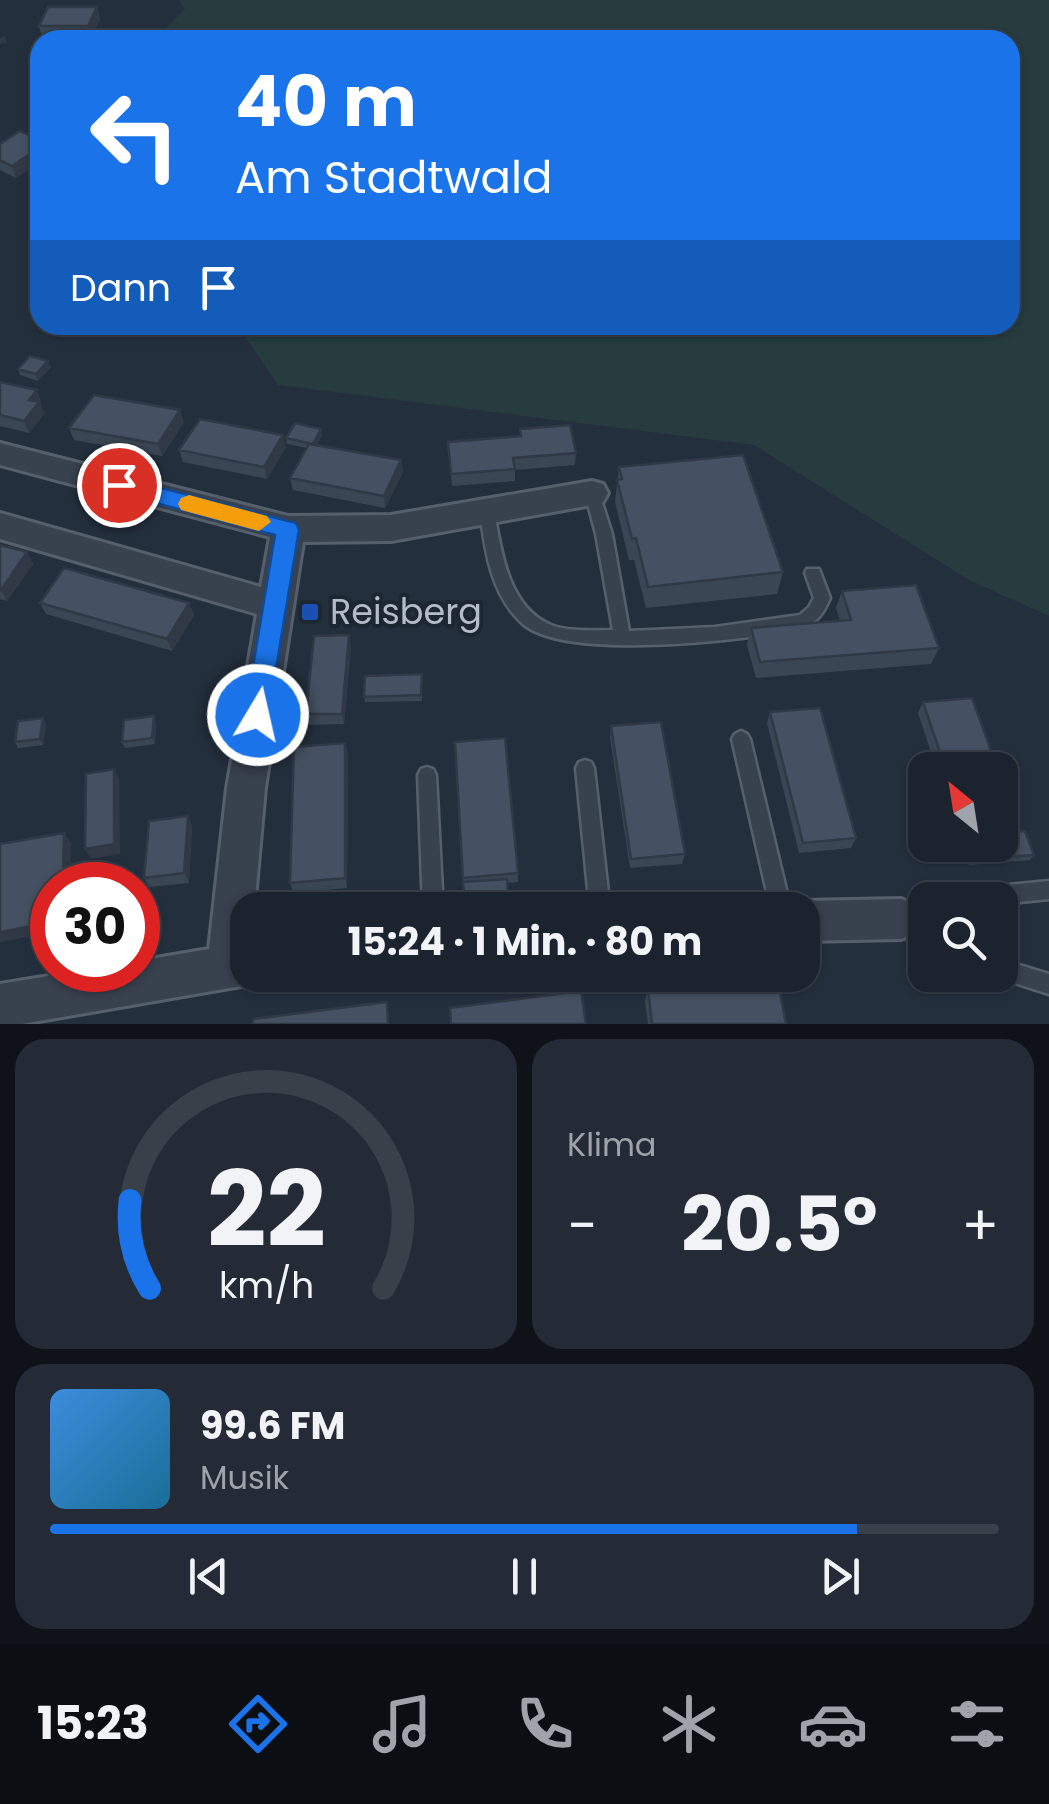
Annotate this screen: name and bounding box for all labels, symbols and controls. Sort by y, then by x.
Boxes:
text: 40 m [235,52,417,151]
icon: left [70,70,200,200]
text: Am Stadtwald [235,146,553,209]
icon: arrive [191,260,246,315]
text: Dann [70,261,171,314]
pin [77,443,162,528]
icon: arrive [92,458,147,513]
place label: Reisberg [330,587,482,636]
marker: Reisberg [299,601,321,623]
position arrow [206,663,310,767]
north arrow [908,752,1018,862]
map controls [908,752,1018,992]
speed limit sign: 30 [30,862,160,992]
button: search [908,882,1018,992]
text: 15:24 · 1 Min. · 80 m [348,915,702,968]
text: Klima [567,1122,657,1167]
text: 22 [207,1137,325,1282]
text: 20.5° [681,1172,878,1277]
text: − [567,1187,597,1264]
text: + [961,1187,999,1264]
text: km/h [218,1260,314,1311]
text: 99.6 FM [200,1399,345,1452]
text: Musik [200,1455,289,1500]
icon: previous [181,1549,236,1604]
icon: pause [497,1549,552,1604]
icon: next [813,1549,868,1604]
icon: directions [223,1689,293,1759]
icon: music [367,1689,437,1759]
icon: phone [510,1689,580,1759]
icon: climate [654,1689,724,1759]
icon: car [798,1689,868,1759]
icon: filters [942,1689,1012,1759]
text: 15:23 [37,1692,149,1755]

